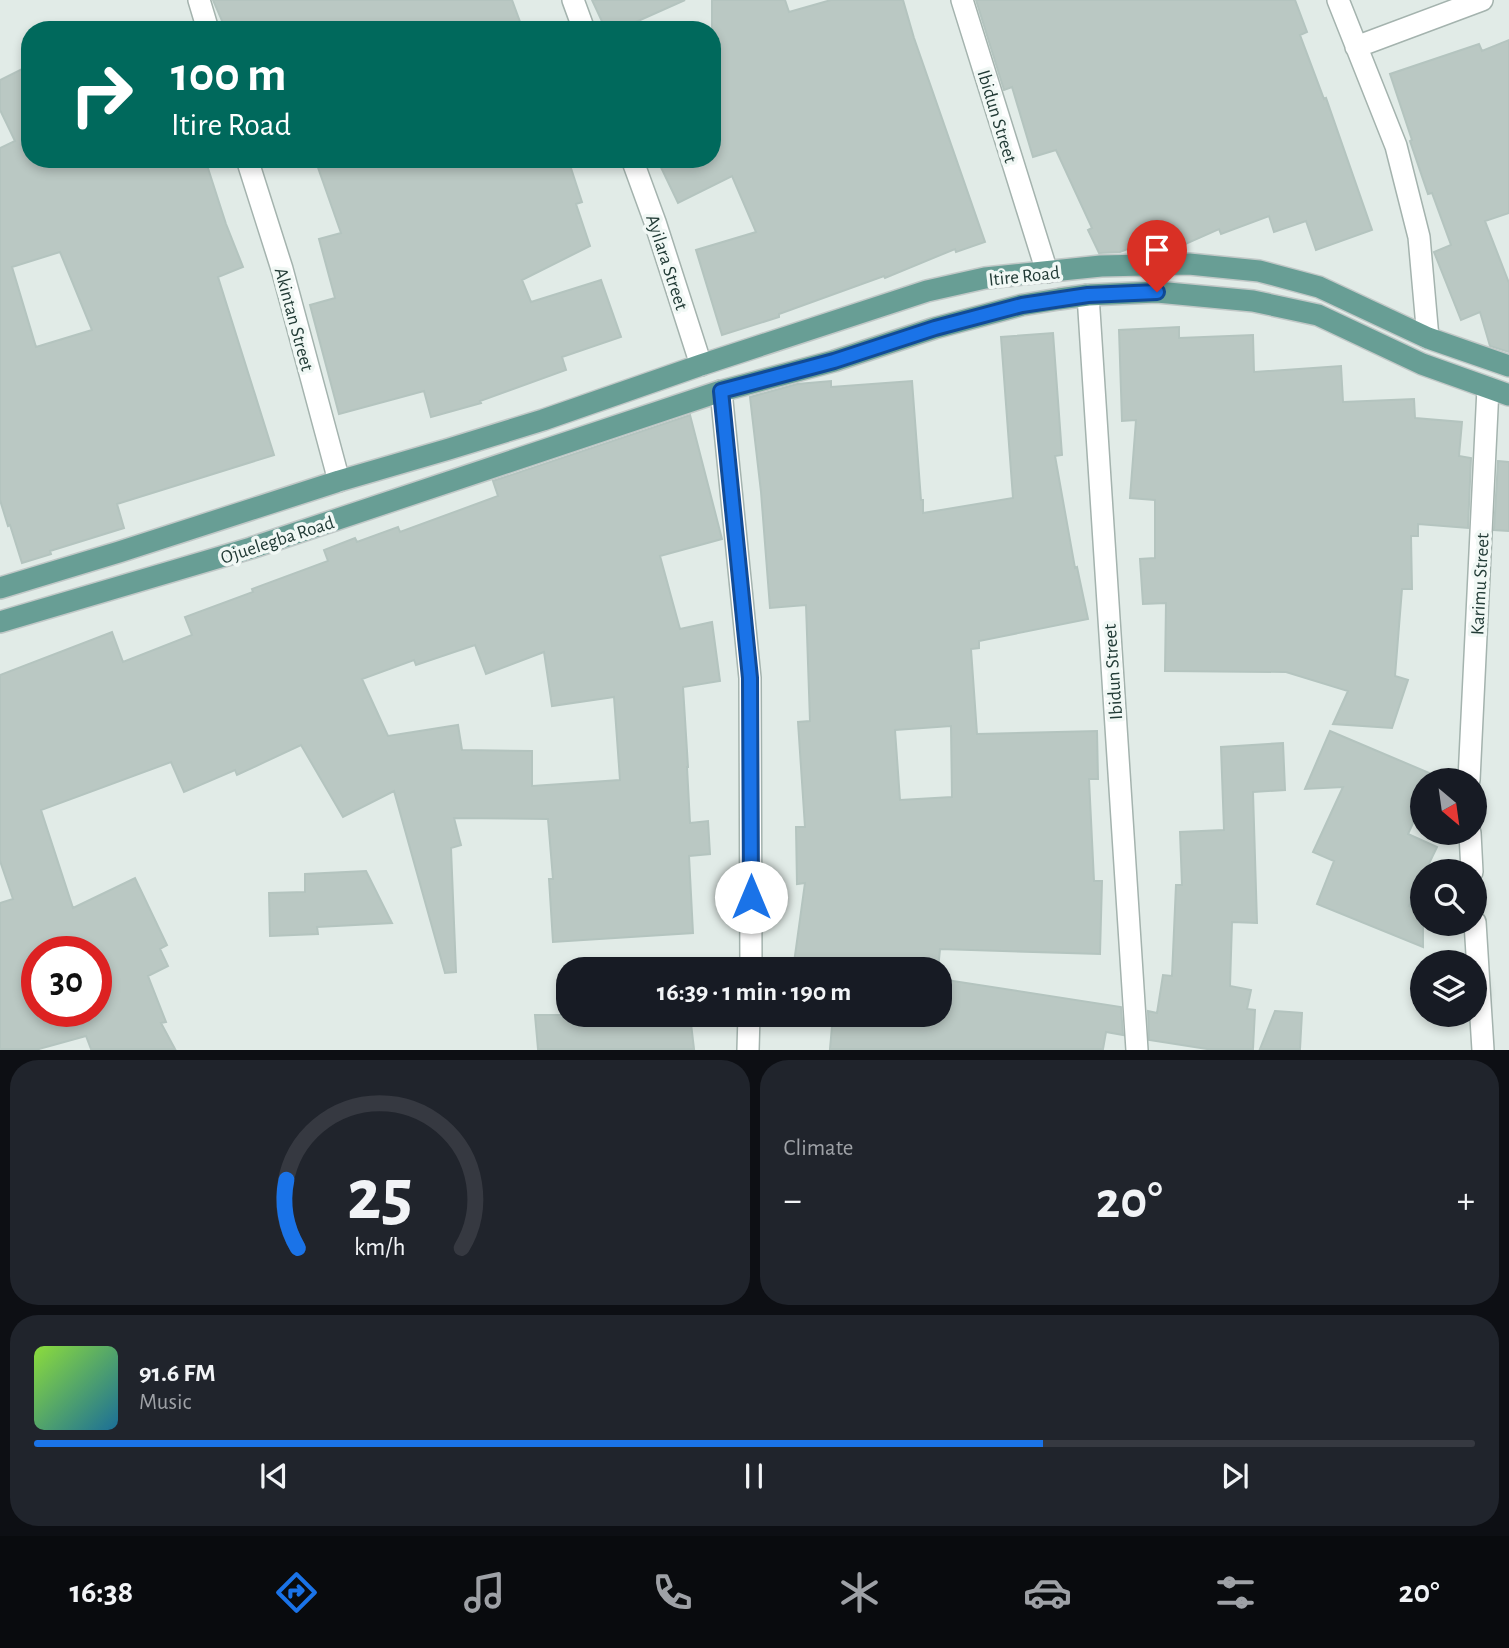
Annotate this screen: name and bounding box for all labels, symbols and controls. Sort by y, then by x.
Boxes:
icon: right [56,49,147,140]
text: 100 m [171,51,287,100]
street label: Ibidun Street [973,68,1020,165]
text: Itire Road [171,109,291,141]
street label: Ayilara Street [642,212,691,313]
pin [1127,220,1187,292]
icon: arrive [1138,231,1176,269]
street label: Itire Road [988,263,1061,290]
street label: Akintan Street [271,266,316,373]
street label: Ojuelegba Road [218,513,337,568]
street label: Karimu Street [1468,533,1493,636]
street label: Ibidun Street [1101,623,1126,721]
north arrow [1410,768,1488,845]
map controls [1410,768,1487,1027]
button: search [1410,859,1487,936]
position arrow [714,860,788,934]
speed limit sign: 30 [21,936,112,1027]
button: layers [1410,950,1487,1027]
text: 16:39 · 1 min · 190 m [657,979,851,1005]
text: Climate [784,1137,853,1160]
text: 25 [347,1161,413,1234]
text: 20° [1096,1175,1163,1227]
text: − [784,1182,802,1220]
text: + [1457,1182,1475,1220]
text: km/h [354,1235,406,1260]
text: 91.6 FM [139,1360,216,1386]
text: Music [139,1391,191,1414]
icon: previous [255,1457,293,1495]
icon: pause [735,1457,773,1495]
icon: next [1216,1457,1254,1495]
icon: directions [272,1568,321,1617]
icon: music [460,1568,509,1617]
icon: phone [648,1568,697,1617]
icon: climate [835,1568,884,1617]
icon: car [1023,1568,1072,1617]
icon: filters [1211,1568,1260,1617]
text: 16:38 [69,1576,133,1608]
text: 20° [1399,1576,1440,1608]

